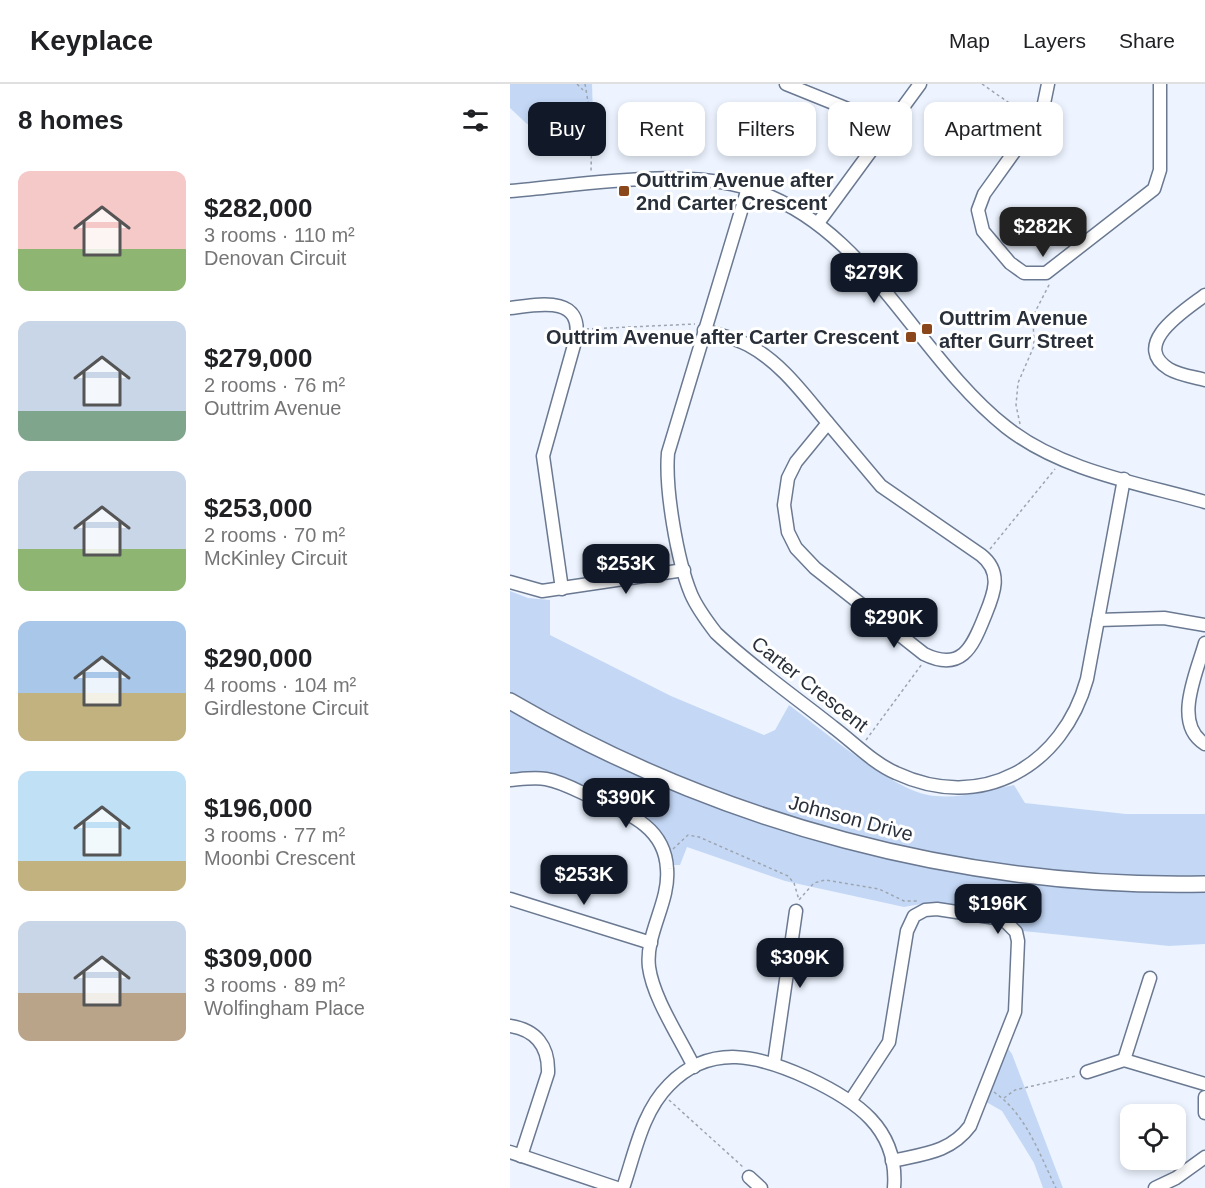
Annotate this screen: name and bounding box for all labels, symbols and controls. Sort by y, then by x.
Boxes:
text: Keyplace [30,25,153,56]
text: Map [949,29,990,52]
text: Layers [1023,29,1086,52]
text: Share [1119,29,1175,52]
chip: Buy [528,102,606,156]
chip: Rent [618,102,705,156]
chip: Filters [717,102,816,156]
chip: New [828,102,912,156]
chip: Apartment [924,102,1063,156]
icon: filters [459,104,492,137]
text: 8 homes [18,105,124,135]
place label: Outtrim Avenue after 2nd Carter Crescent [636,169,834,214]
marker: Outtrim Avenue after 2nd Carter Crescent [617,184,631,198]
text: $282,000 [204,193,312,223]
icon: home [66,195,138,267]
pin: $282K [1001,207,1085,258]
text: $282K [1014,215,1072,237]
text: 3 rooms · 110 m² [204,224,355,246]
text: Denovan Circuit [204,247,346,269]
pin: $279K [832,253,916,304]
text: $279K [845,261,903,283]
place label: Outtrim Avenue after Gurr Street [939,307,1094,352]
marker: Outtrim Avenue after Gurr Street [920,322,934,336]
place label: Outtrim Avenue after Carter Crescent [546,326,899,348]
marker: Outtrim Avenue after Carter Crescent [904,330,918,344]
text: $279,000 [204,343,312,373]
icon: home [66,345,138,417]
text: 2 rooms · 76 m² [204,374,345,396]
text: Outtrim Avenue [204,397,341,419]
text: $253,000 [204,493,312,523]
icon: home [66,495,138,567]
text: 2 rooms · 70 m² [204,524,345,546]
pin: $253K [584,544,668,595]
text: McKinley Circuit [204,547,347,569]
text: $253K [597,552,655,574]
pin: $290K [852,598,936,649]
text: $290K [865,606,923,628]
street label: Carter Crescent [748,632,873,736]
text: $290,000 [204,643,312,673]
icon: home [66,645,138,717]
text: 4 rooms · 104 m² [204,674,356,696]
text: Girdlestone Circuit [204,697,369,719]
pin: $390K [584,778,668,829]
text: $390K [597,786,655,808]
street label: Johnson Drive [786,791,916,845]
text: $196,000 [204,793,312,823]
icon: home [66,795,138,867]
text: 3 rooms · 77 m² [204,824,345,846]
text: Moonbi Crescent [204,847,355,869]
pin: $253K [542,855,626,906]
text: $253K [555,863,613,885]
pin: $196K [956,884,1040,935]
text: $196K [969,892,1027,914]
pin: $309K [758,938,842,989]
text: $309,000 [204,943,312,973]
icon: home [66,945,138,1017]
text: $309K [771,946,829,968]
text: 3 rooms · 89 m² [204,974,345,996]
text: Wolfingham Place [204,997,365,1019]
map controls [1120,1104,1186,1170]
button: locate [1120,1104,1186,1170]

